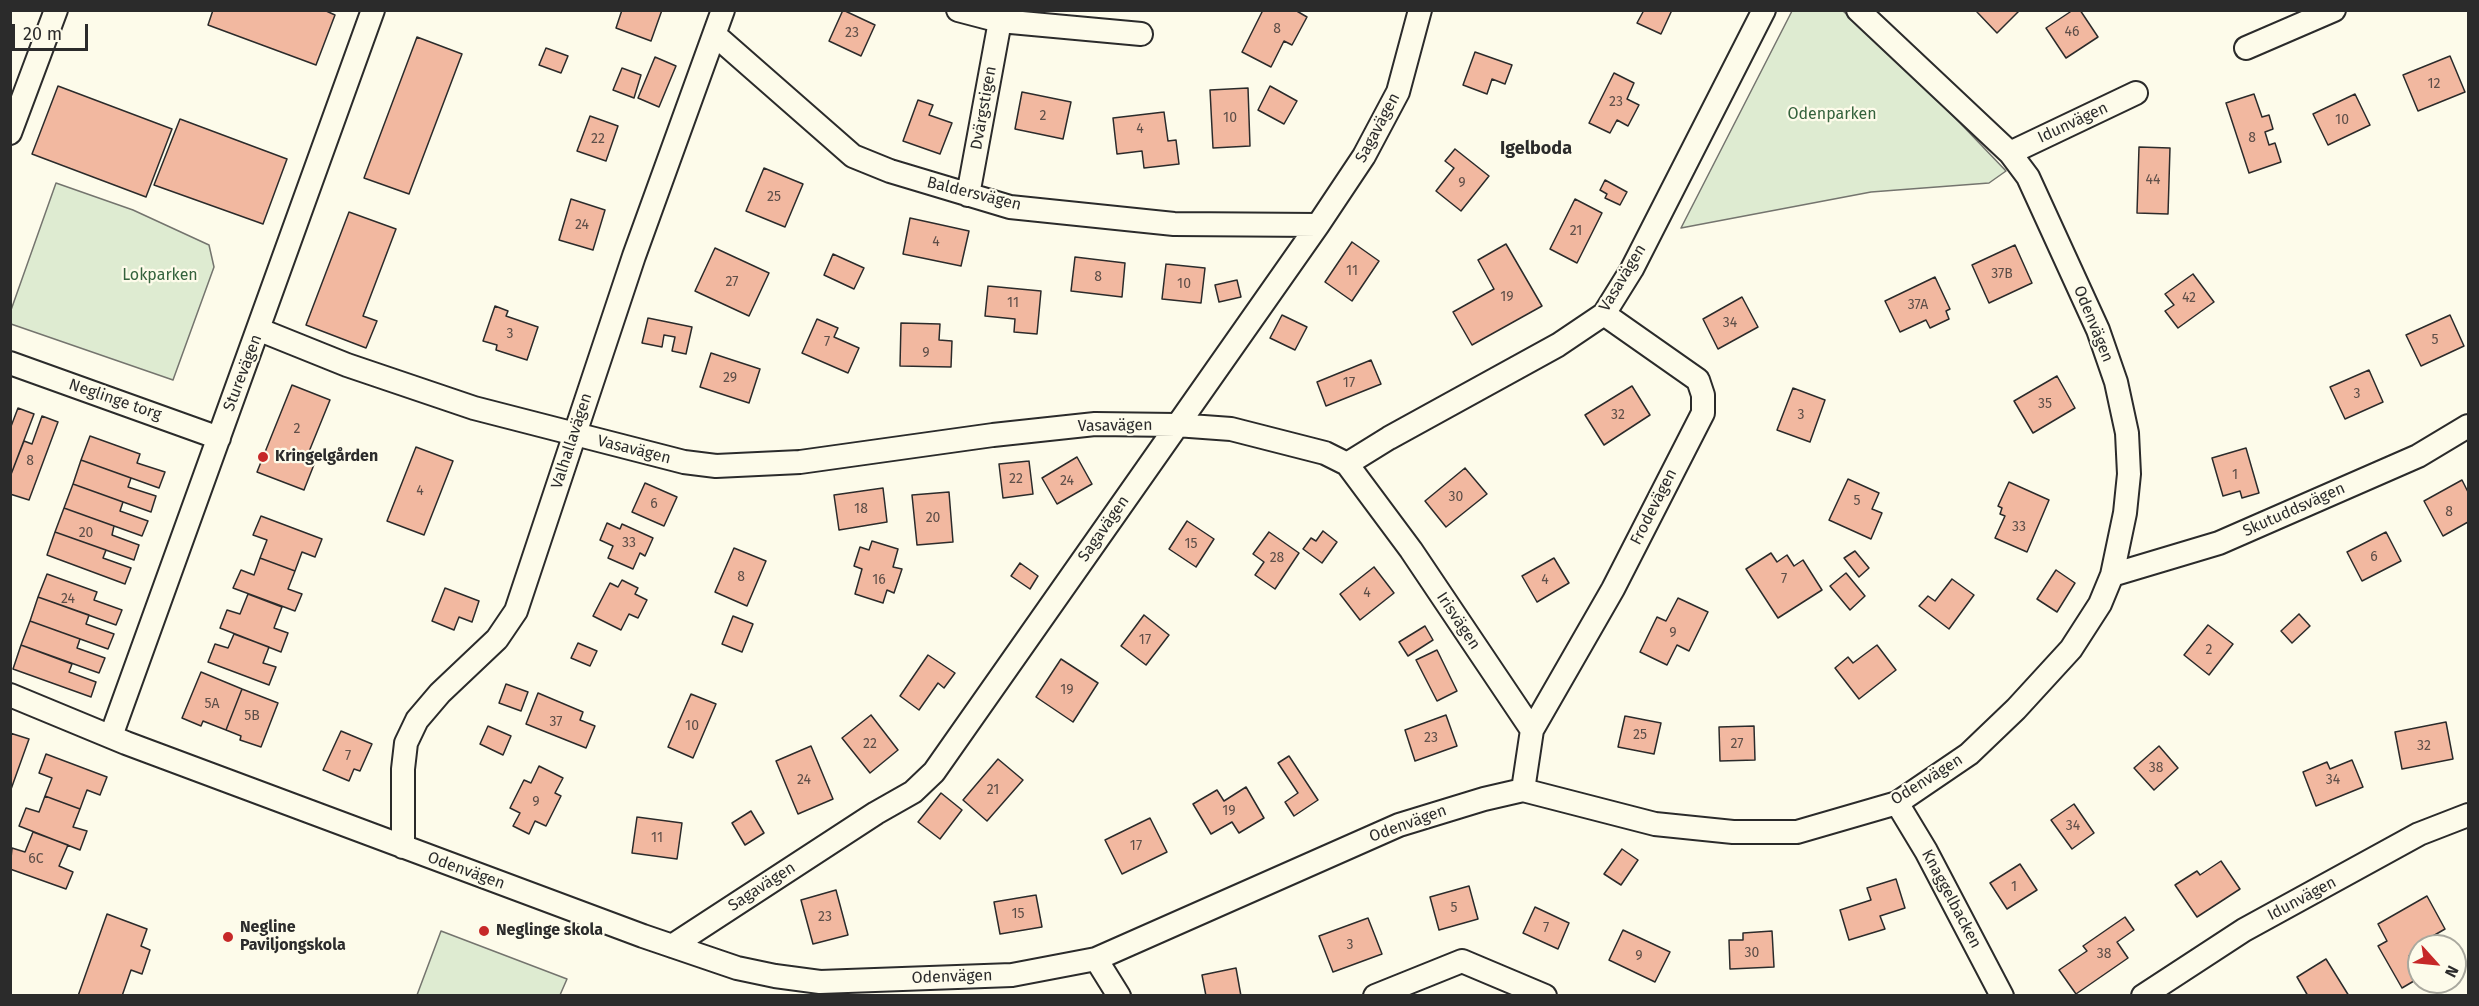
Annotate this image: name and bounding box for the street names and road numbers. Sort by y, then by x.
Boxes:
street label: Dvärgstigen [967,65,1001,151]
street label: Sagavägen [1352,90,1404,166]
street label: Idunvägen [2035,98,2111,148]
street label: Baldersvägen [925,173,1023,215]
street label: Vasavägen [1595,241,1651,315]
street label: Odenvägen [2069,283,2117,365]
street label: Sturevägen [220,332,266,414]
street label: Neglinge torg [66,375,164,425]
street label: Valhallavägen [547,391,597,491]
street label: Vasavägen [1077,416,1153,436]
street label: Vasavägen [595,432,673,468]
street label: Frodevägen [1627,466,1681,548]
street label: Skutuddsvägen [2240,479,2348,541]
street label: Sagavägen [1074,492,1134,566]
street label: Irisvägen [1432,589,1484,653]
street label: Odenvägen [1888,750,1966,810]
street label: Odenvägen [1367,801,1449,847]
street label: Knaggelbacken [1917,846,1985,952]
street label: Odenvägen [425,848,507,894]
street label: Sagavägen [725,858,799,916]
street label: Idunvägen [2264,873,2340,925]
street label: Odenvägen [911,966,993,988]

